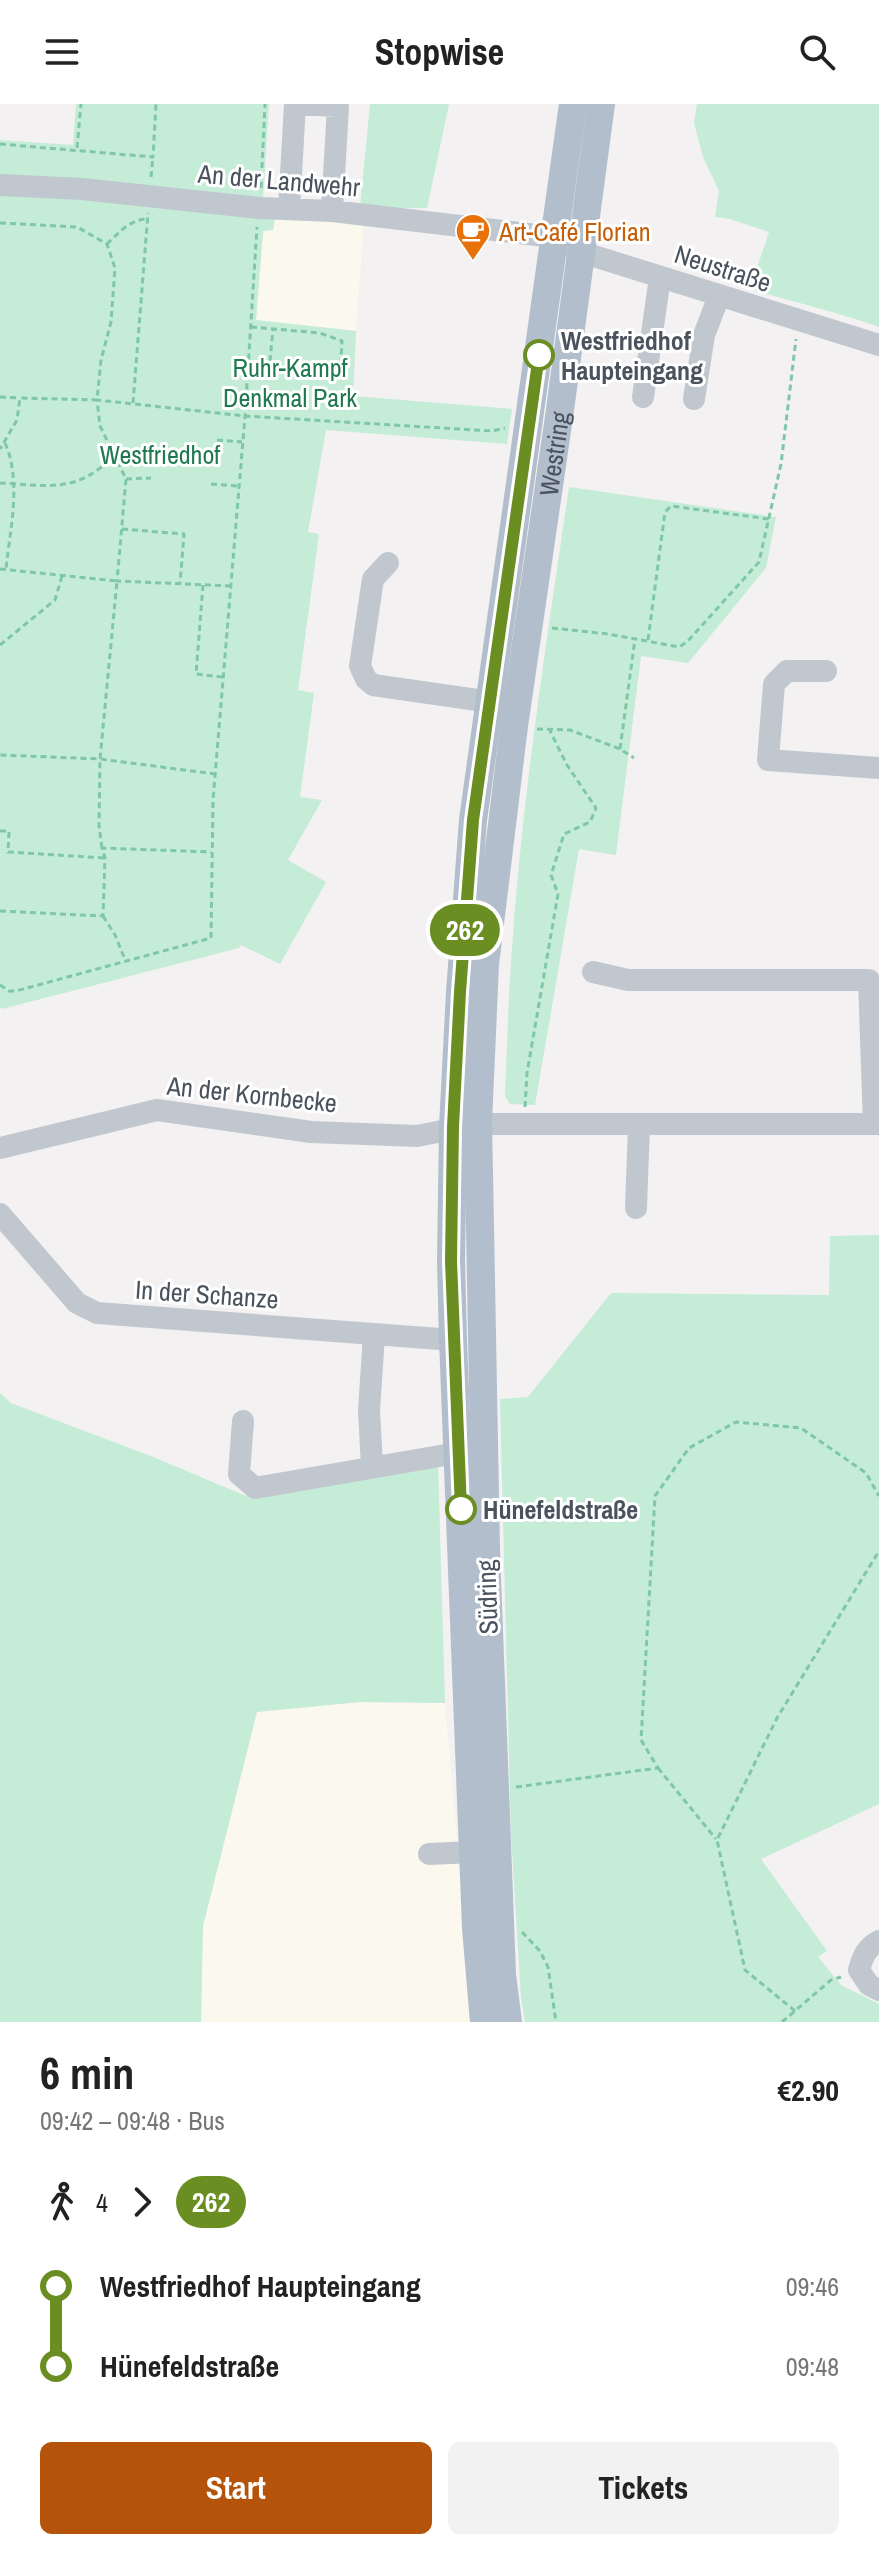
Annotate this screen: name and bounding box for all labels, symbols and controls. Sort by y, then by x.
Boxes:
text: Stopwise [375,28,504,76]
icon: menu [40,30,84,74]
icon: search [795,30,839,74]
street label: An der Landwehr [196,155,361,205]
cafe icon: Art-Café Florian [454,212,492,262]
place label: Art-Café Florian [498,214,651,249]
street label: Neustraße [670,236,776,300]
place label: Westfriedhof Haupteingang [561,323,703,388]
marker: Westfriedhof Haupteingang [524,340,554,370]
park label: Ruhr-Kampf Denkmal Park [223,350,357,415]
street label: Westring [530,409,577,498]
park label: Westfriedhof [100,437,220,472]
line badge: 262 [419,904,511,956]
text: 262 [446,911,484,949]
street label: An der Kornbecke [164,1068,339,1120]
street label: In der Schanze [134,1272,280,1316]
place label: Hünefeldstraße [483,1492,638,1527]
marker: Hünefeldstraße [446,1494,476,1524]
street label: Südring [468,1559,506,1635]
text: 6 min [40,2043,134,2103]
text: €2.90 [777,2070,839,2110]
text: 09:42 – 09:48 · Bus [40,2103,225,2138]
icon: walk [40,2180,84,2224]
icon: forward [120,2180,164,2224]
text: 262 [192,2183,230,2221]
text: 4 [96,2185,108,2220]
text: Westfriedhof Haupteingang [100,2266,421,2306]
text: 09:46 [786,2269,839,2304]
text: Hünefeldstraße [100,2346,279,2386]
text: 09:48 [786,2349,839,2384]
button: Start [40,2442,432,2534]
button: Tickets [448,2442,839,2534]

